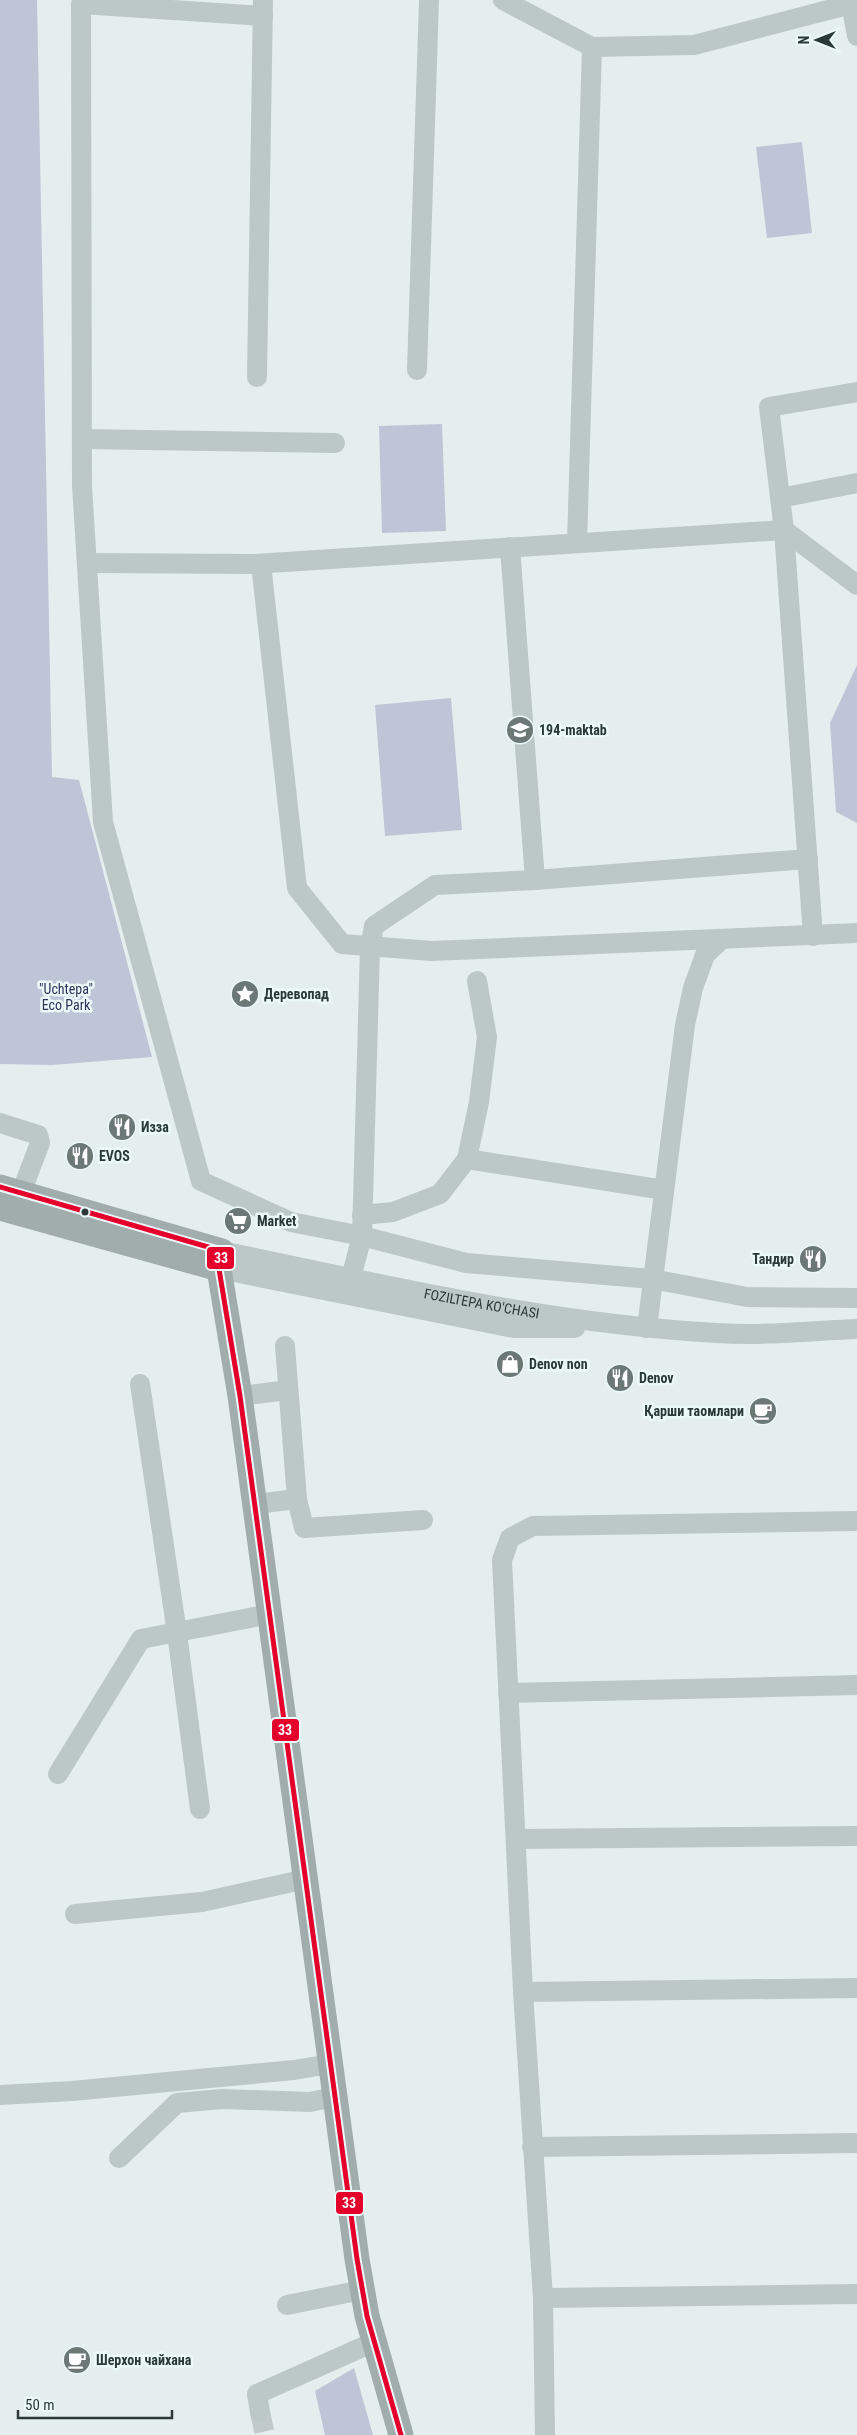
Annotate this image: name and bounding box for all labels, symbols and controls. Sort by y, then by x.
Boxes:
north arrow [792,15,842,65]
text: N [796,36,812,44]
school or university icon: 194-maktab [505,715,535,745]
place label: 194-maktab [539,722,607,738]
place icon: Деревопад [230,979,260,1009]
park label: "Uchtepa" Eco Park [39,981,93,1013]
place label: Деревопад [264,986,329,1002]
restaurant icon: Изза [107,1112,137,1142]
place label: Изза [141,1119,169,1135]
restaurant icon: EVOS [65,1141,95,1171]
place label: EVOS [99,1148,130,1164]
supermarket icon: Market [223,1206,253,1236]
unlabelled marker [80,1207,90,1217]
place label: Market [257,1213,296,1229]
restaurant icon: Тандир [798,1244,828,1274]
line badge: 33 [206,1246,235,1270]
text: 33 [214,1250,228,1266]
place label: Тандир [752,1251,794,1267]
street label: FOZILTEPA KO'CHASI [423,1285,541,1321]
shop icon: Denov non [495,1349,525,1379]
place label: Denov non [529,1356,588,1372]
restaurant icon: Denov [605,1363,635,1393]
place label: Denov [639,1370,674,1386]
cafe icon: Қарши таомлари [748,1396,778,1426]
place label: Қарши таомлари [644,1403,744,1419]
line badge: 33 [271,1718,300,1742]
text: 33 [278,1722,292,1738]
line badge: 33 [335,2191,364,2215]
text: 33 [342,2195,356,2211]
cafe icon: Шерхон чайхана [62,2345,92,2375]
place label: Шерхон чайхана [96,2352,192,2368]
scale bar [18,2388,171,2420]
text: 50 m [25,2396,55,2414]

